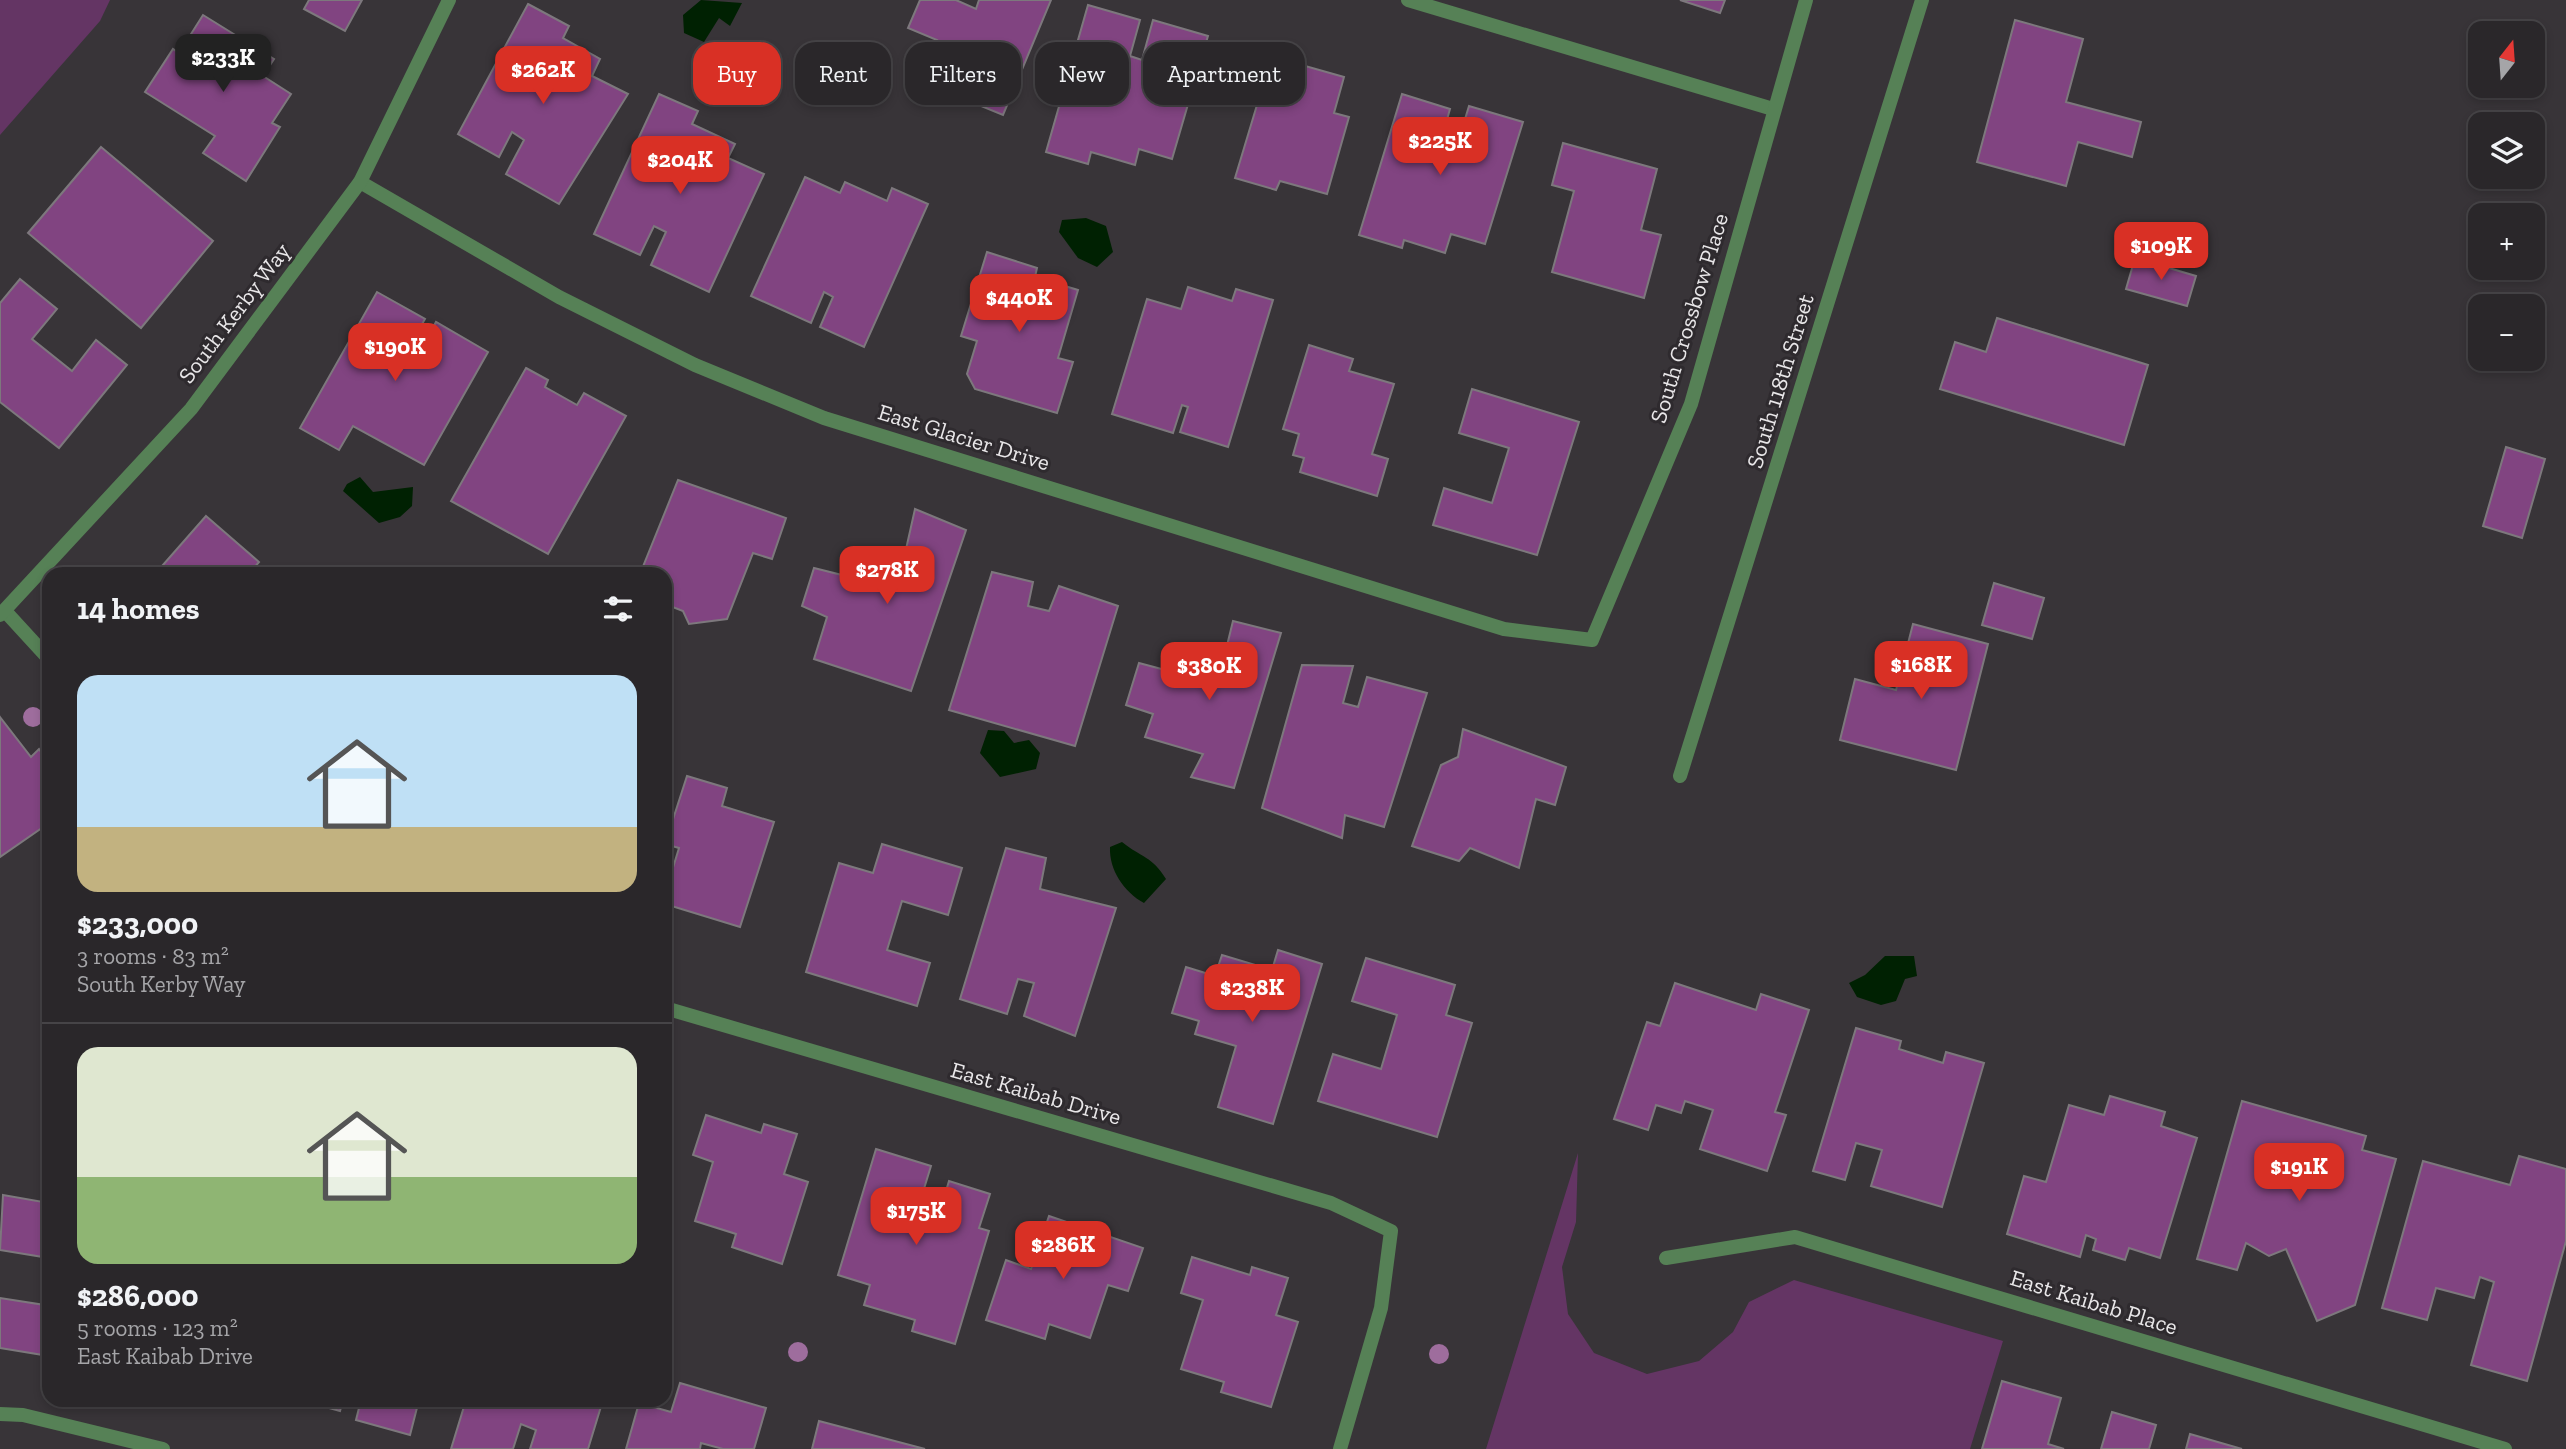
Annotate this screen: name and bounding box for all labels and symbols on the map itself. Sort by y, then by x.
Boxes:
north arrow [2468,21,2544,98]
pin: $233K [174,34,272,94]
pin: $262K [494,46,592,106]
pin: $225K [1391,118,1489,177]
pin: $204K [631,136,729,196]
street label: South Crossbow Place [1644,210,1734,426]
pin: $109K [2112,222,2210,282]
street label: South Kerby Way [172,237,296,389]
pin: $440K [970,274,1068,334]
street label: South 118th Street [1740,290,1820,471]
pin: $190K [346,324,444,383]
street label: East Glacier Drive [875,398,1053,476]
pin: $278K [838,546,936,606]
pin: $380K [1160,642,1258,702]
pin: $168K [1872,642,1970,701]
pin: $238K [1203,964,1301,1024]
street label: East Kaibab Drive [948,1055,1124,1131]
pin: $191K [2250,1144,2348,1203]
pin: $175K [867,1188,965,1247]
pin: $286K [1014,1222,1112,1281]
street label: East Kaibab Place [2007,1263,2181,1341]

